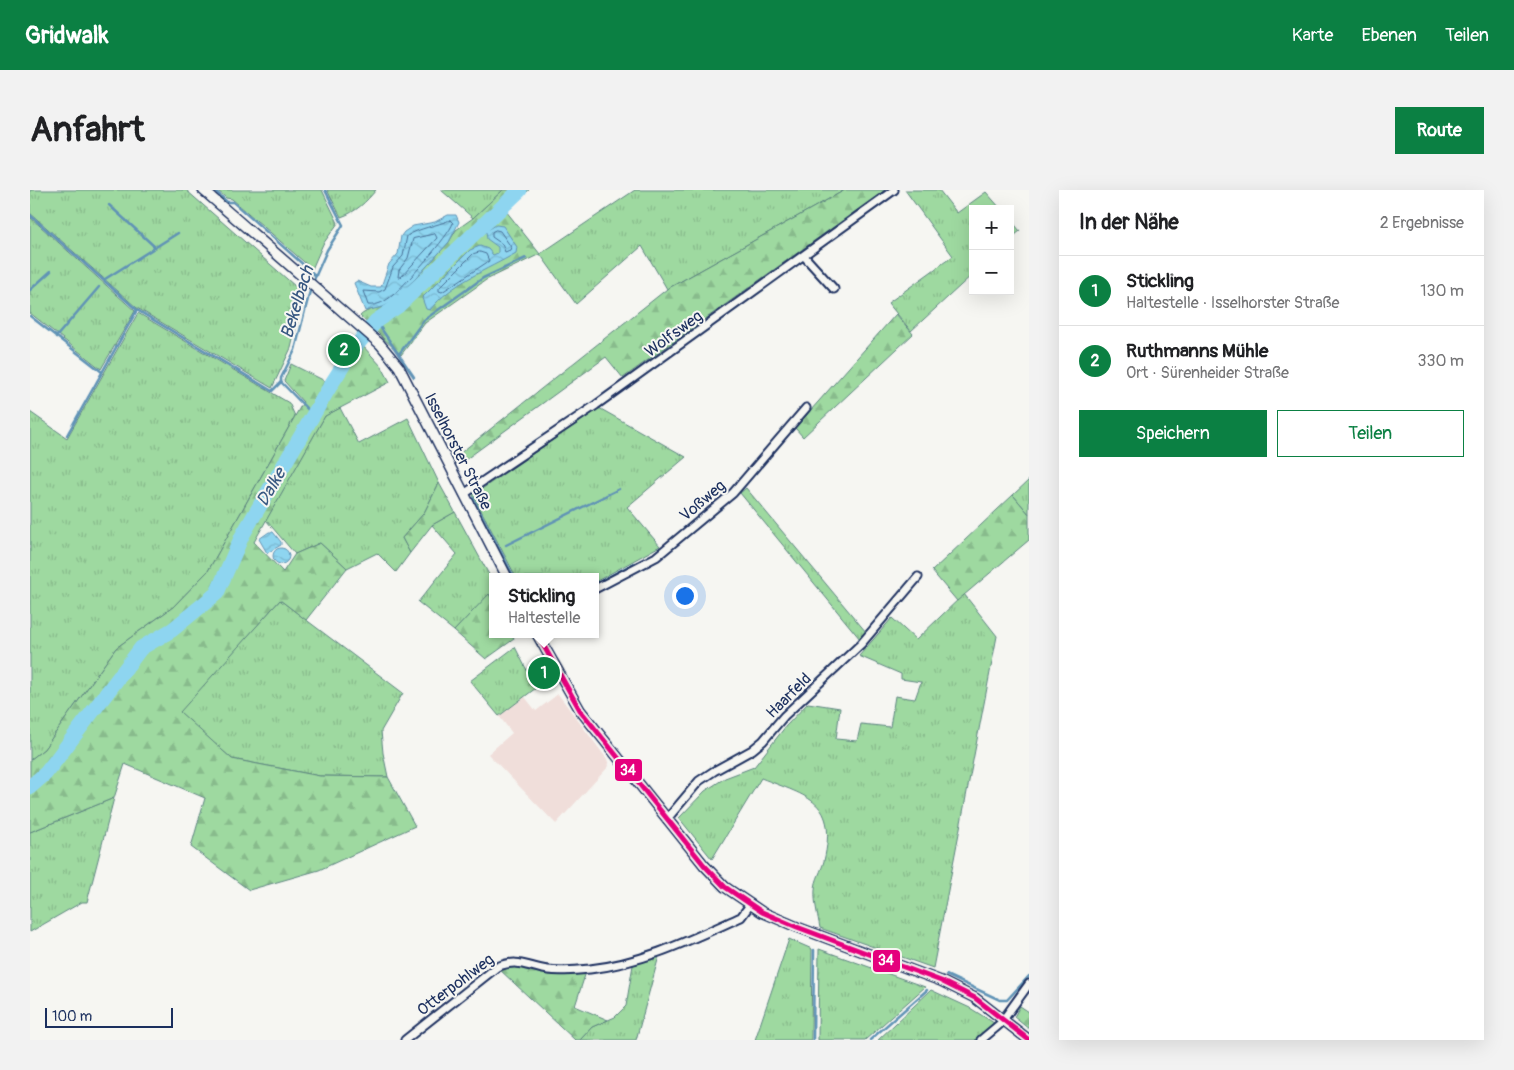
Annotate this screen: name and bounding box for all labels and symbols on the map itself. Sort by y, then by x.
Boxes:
water label: Bekelbach [276,262,320,341]
street label: Wolfsweg [641,306,706,361]
pin: 2 [328,331,360,369]
street label: Isselhorster Straße [420,390,496,513]
water label: Dalke [251,462,293,510]
street label: Voßweg [676,476,730,526]
your location [672,583,698,609]
pin: 1 [528,654,560,692]
street label: Haarfeld [762,669,816,723]
line badge: 34 [614,758,643,782]
text: 34 [620,762,637,779]
street label: Otterpohlweg [413,949,498,1020]
line badge: 34 [872,949,901,973]
text: 34 [878,952,895,969]
scale bar [45,1005,172,1028]

